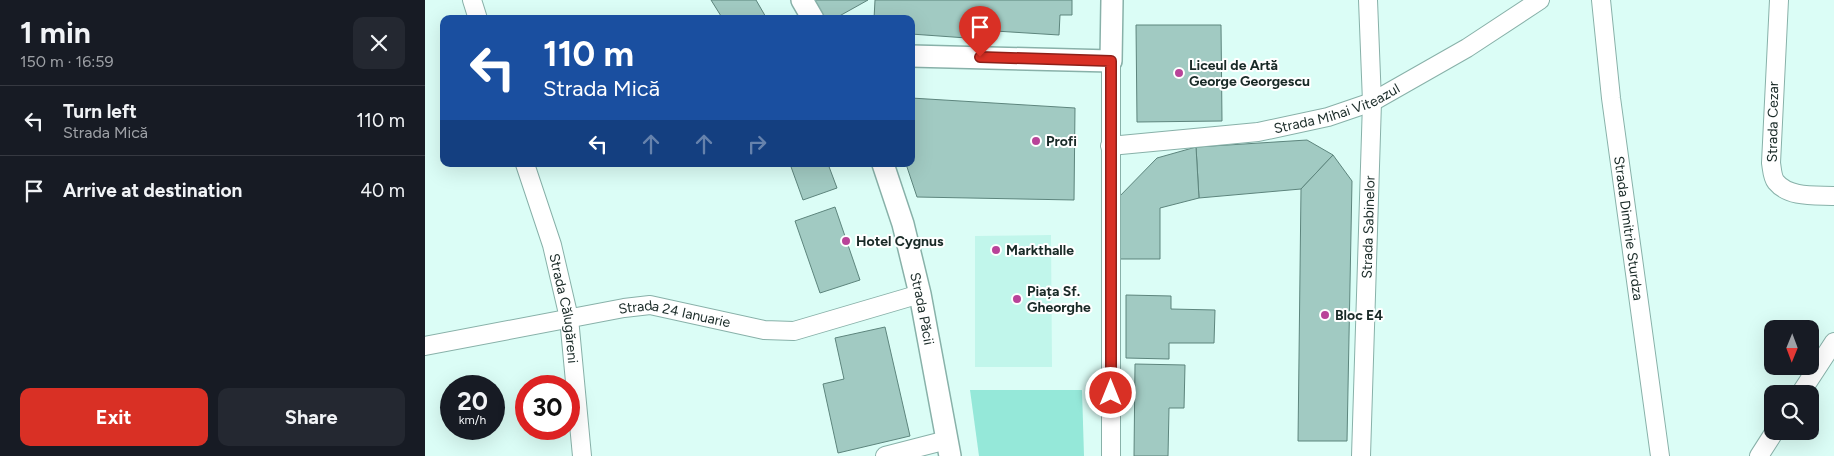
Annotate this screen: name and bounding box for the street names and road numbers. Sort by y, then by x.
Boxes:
street label: Strada Mihai Viteazul [1272,80,1403,137]
street label: Strada Cezar [1764,81,1782,163]
street label: Strada Dimitrie Sturdza [1611,155,1647,302]
street label: Strada Sabinelor [1358,175,1378,279]
street label: Strada Călugăreni [546,252,582,364]
street label: Strada Păcii [907,270,938,346]
street label: Strada 24 Ianuarie [617,296,732,331]

